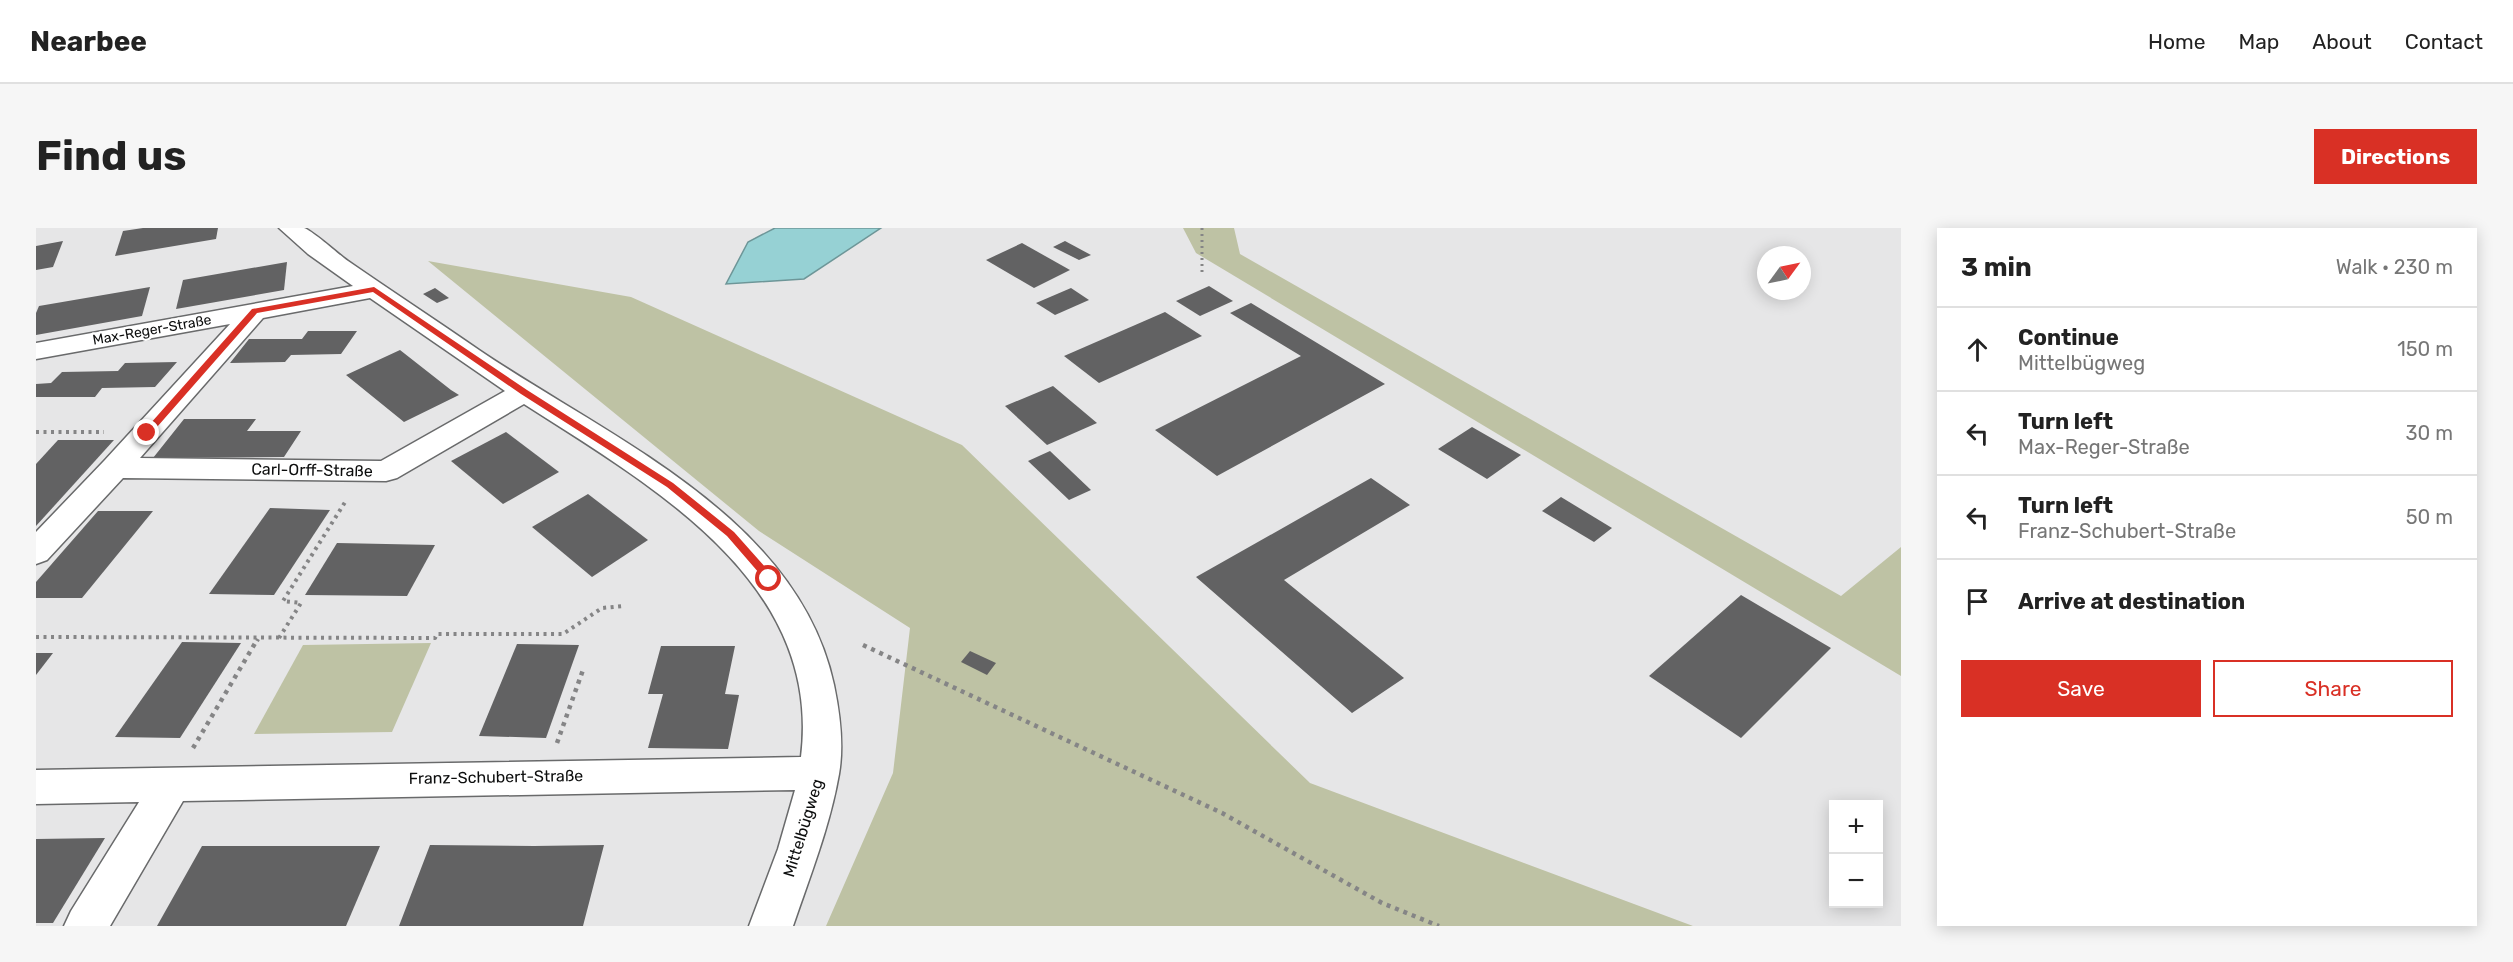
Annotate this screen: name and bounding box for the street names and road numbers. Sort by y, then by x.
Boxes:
street label: Max-Reger-Straße [91,311,213,349]
street label: Carl-Orff-Straße [251,459,373,481]
street label: Franz-Schubert-Straße [409,766,583,788]
street label: Mittelbügweg [779,777,827,879]

